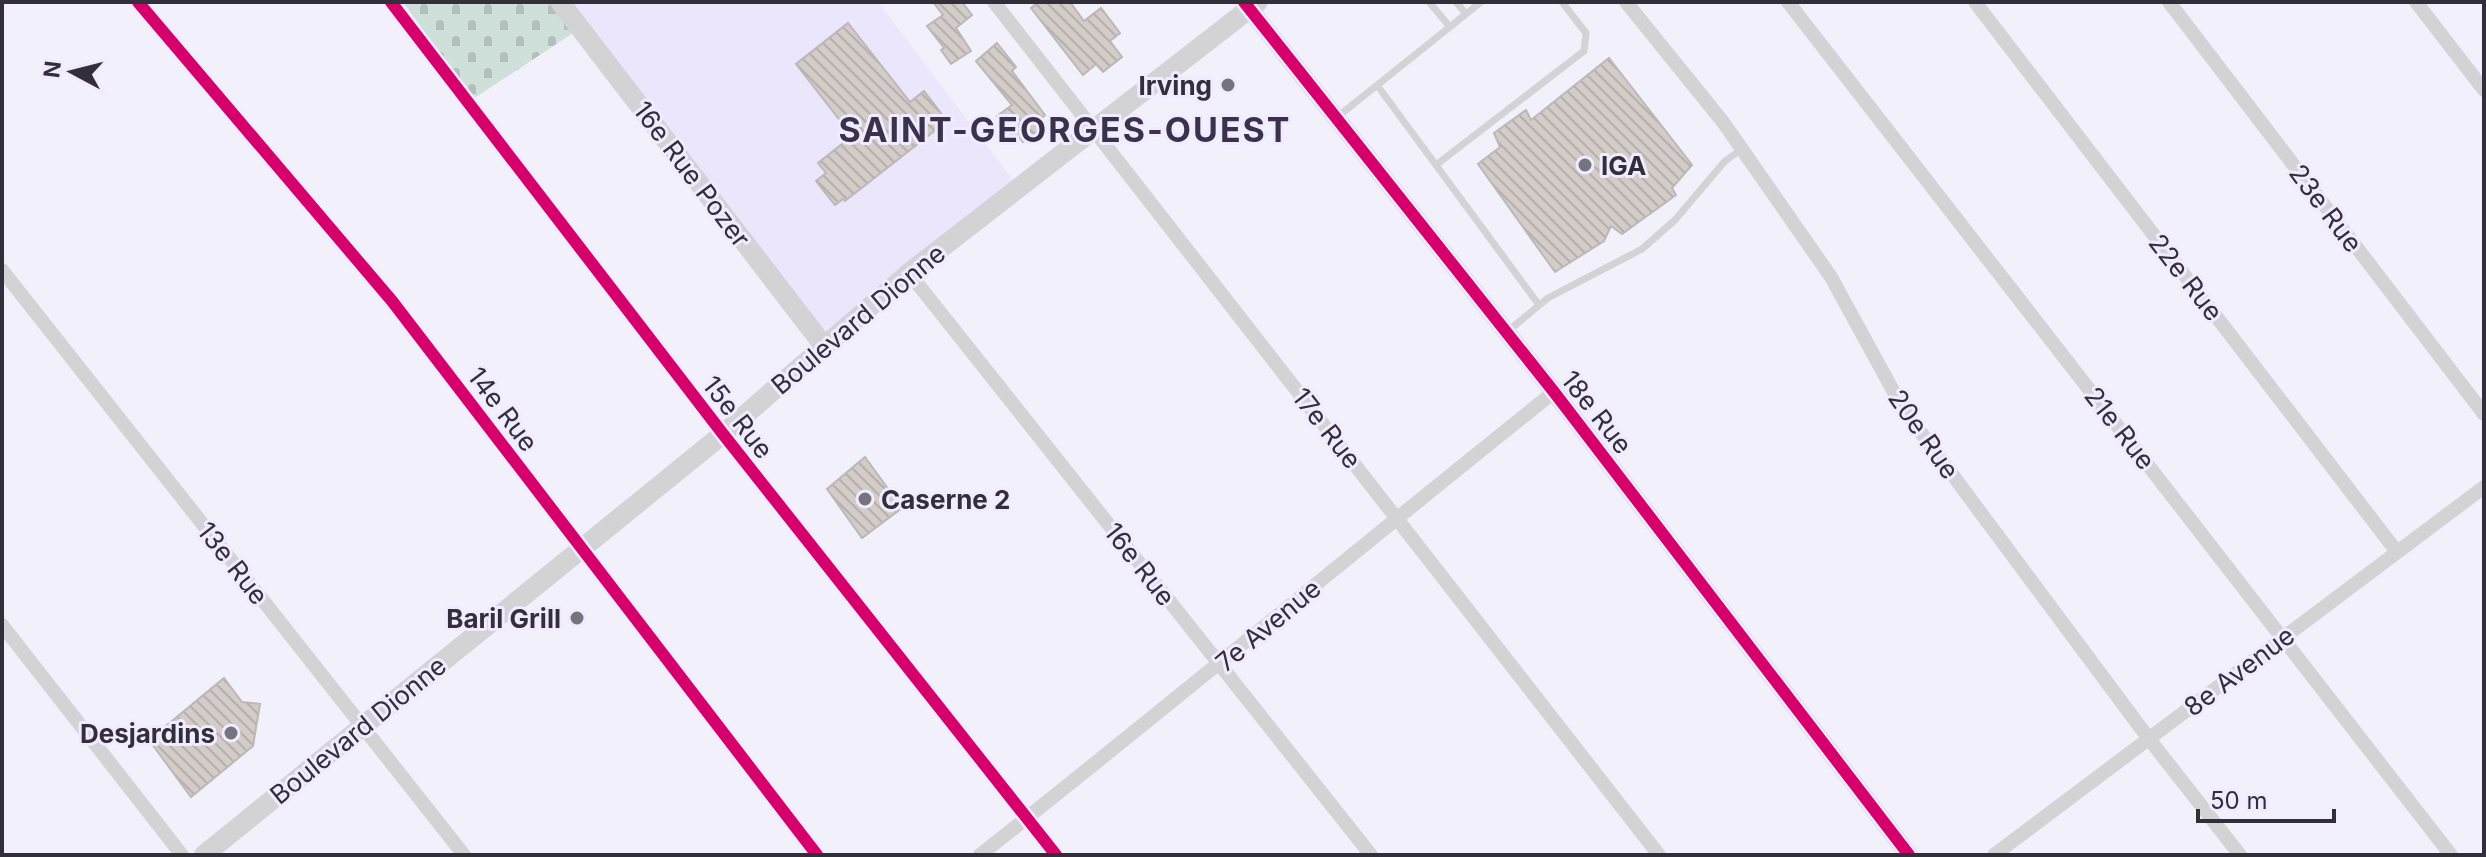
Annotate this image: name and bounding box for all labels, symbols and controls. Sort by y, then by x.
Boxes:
north arrow [32,32,112,112]
text: N [38,60,66,79]
place label: Irving [1138,70,1212,101]
marker: Irving [1219,76,1237,94]
street label: 16e Rue Pozer [627,95,757,253]
district label: SAINT-GEORGES-OUEST [838,109,1292,150]
place label: IGA [1601,150,1646,181]
marker: IGA [1576,156,1594,174]
street label: 23e Rue [2283,158,2369,258]
street label: 22e Rue [2143,227,2229,327]
street label: Boulevard Dionne [765,237,951,401]
street label: 14e Rue [461,361,545,457]
street label: 18e Rue [1555,364,1639,460]
street label: 15e Rue [696,370,780,464]
street label: 21e Rue [2078,381,2162,475]
street label: 17e Rue [1286,382,1368,474]
street label: 20e Rue [1882,383,1966,485]
place label: Caserne 2 [881,484,1010,515]
marker: Caserne 2 [856,490,874,508]
street label: 13e Rue [191,515,275,611]
street label: 16e Rue [1098,516,1182,612]
street label: 7e Avenue [1209,572,1327,678]
place label: Baril Grill [446,603,561,634]
marker: Baril Grill [568,609,586,627]
street label: 8e Avenue [2178,620,2300,722]
street label: Boulevard Dionne [264,650,452,810]
place label: Desjardins [80,718,215,749]
marker: Desjardins [222,724,240,742]
scale bar [2198,773,2334,823]
text: 50 m [2210,786,2268,815]

